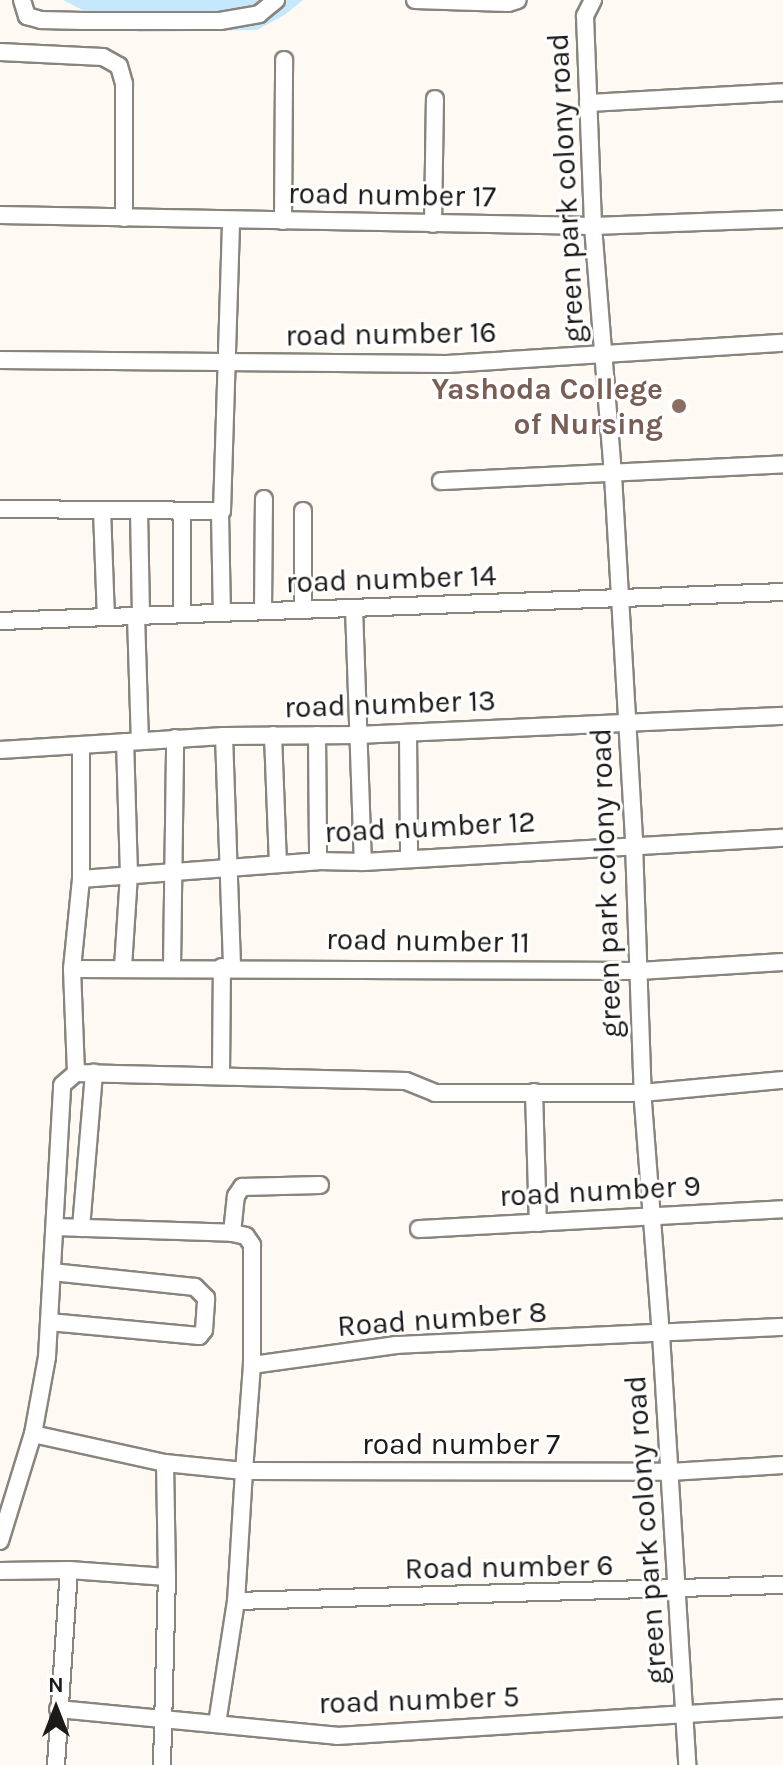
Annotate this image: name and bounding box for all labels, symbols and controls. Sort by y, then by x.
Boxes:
street label: green park colony road [540,32,592,344]
street label: road number 17 [288,175,496,215]
street label: road number 16 [285,314,497,354]
place label: Yashoda College of Nursing [431,371,663,442]
marker: Yashoda College of Nursing [670,397,688,415]
street label: road number 14 [285,557,497,601]
street label: road number 13 [284,682,496,726]
street label: green park colony road [583,727,629,1039]
street label: road number 12 [323,803,537,851]
street label: road number 11 [326,921,530,961]
street label: road number 9 [498,1168,702,1214]
street label: Road number 8 [336,1294,548,1344]
street label: green park colony road [617,1374,675,1686]
street label: road number 7 [362,1426,560,1462]
street label: Road number 6 [404,1547,614,1587]
north arrow [16,1669,96,1749]
text: N [48,1672,64,1698]
street label: road number 5 [318,1679,520,1721]

